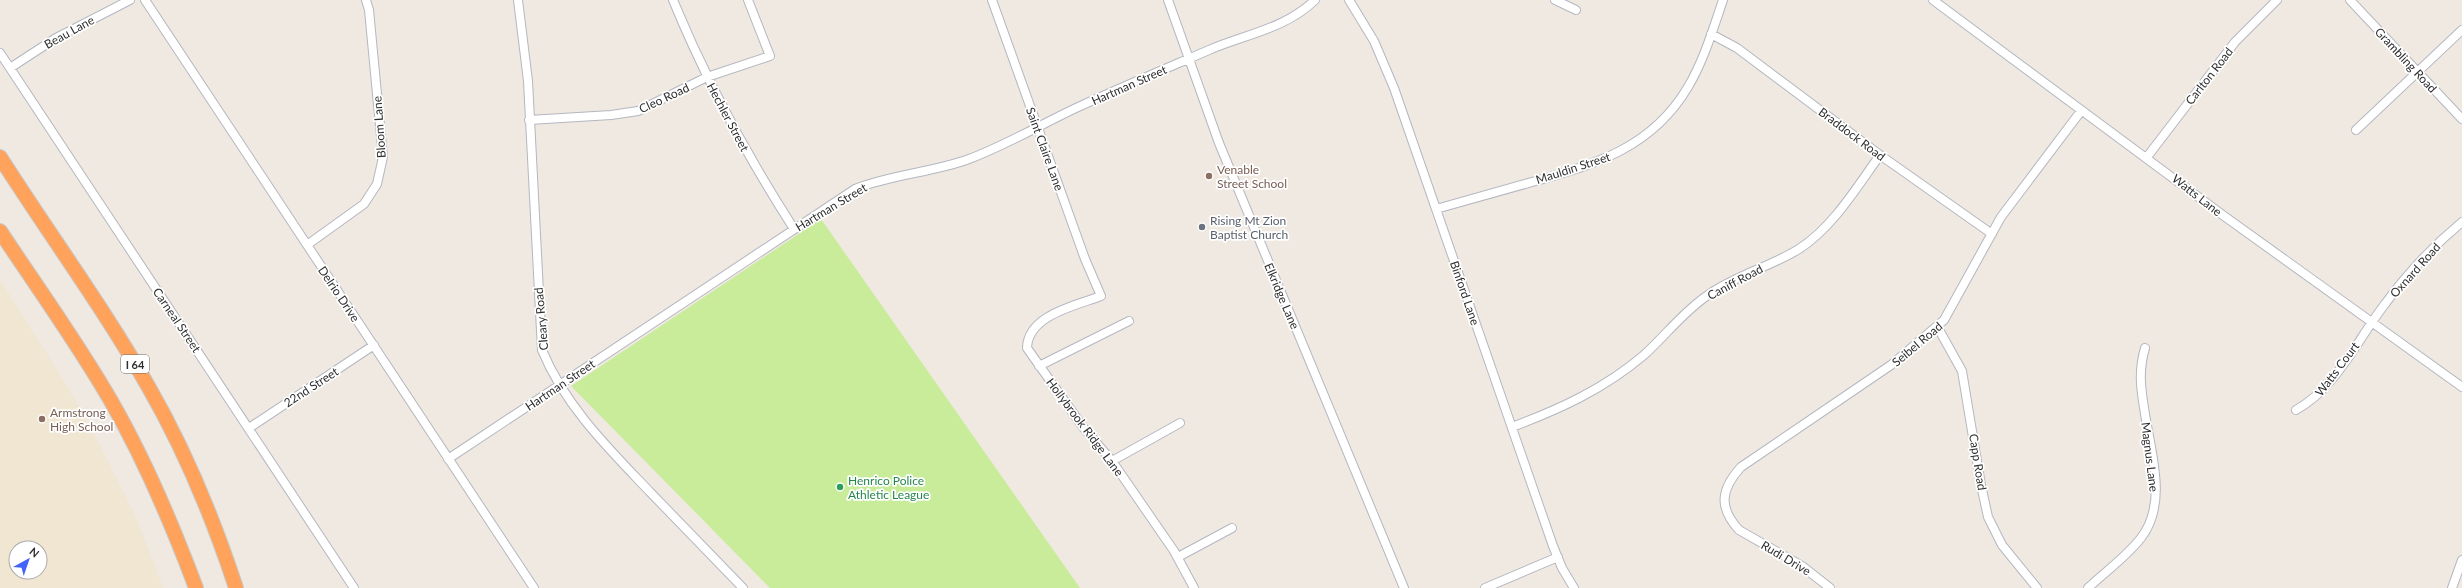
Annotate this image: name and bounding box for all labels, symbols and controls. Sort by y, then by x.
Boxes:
street label: Beau Lane [41,12,97,52]
street label: Grambling Road [2372,24,2440,96]
street label: Carlton Road [2182,44,2236,108]
street label: Hartman Street [1089,61,1170,108]
street label: Cleo Road [637,80,691,116]
street label: Hechler Street [704,80,753,155]
street label: Bloom Lane [369,95,389,159]
street label: Braddock Road [1816,104,1888,164]
street label: Saint Claire Lane [1023,105,1067,193]
street label: Mauldin Street [1534,149,1613,187]
place label: Venable Street School [1217,162,1287,191]
marker: Venable Street School [1204,171,1214,181]
street label: Watts Lane [2169,171,2225,219]
street label: Hartman Street [792,179,870,234]
place label: Rising Mt Zion Baptist Church [1210,213,1288,242]
marker: Rising Mt Zion Baptist Church [1197,222,1207,232]
street label: Oxnard Road [2386,239,2444,301]
street label: Binford Lane [1447,259,1483,327]
street label: Elkridge Lane [1261,261,1303,331]
street label: Caniff Road [1705,261,1765,303]
street label: Delrio Drive [315,263,363,325]
street label: Carneal Street [150,285,205,356]
street label: Cleary Road [531,287,551,351]
street label: Seibel Road [1889,319,1945,369]
street label: Watts Court [2312,338,2363,399]
road number: I 64 [121,355,149,373]
street label: Hartman Street [522,356,598,414]
street label: 22nd Street [281,363,342,410]
street label: Hollybrook Ridge Lane [1043,375,1127,479]
place label: Armstrong High School [50,405,113,434]
marker: Armstrong High School [37,414,47,424]
street label: Magnus Lane [2138,421,2162,493]
street label: Capp Road [1966,433,1990,491]
place label: Henrico Police Athletic League [848,473,929,502]
marker: Henrico Police Athletic League [835,482,845,492]
street label: Rudi Drive [1758,537,1814,579]
north arrow [8,540,48,580]
text: N [27,544,42,560]

